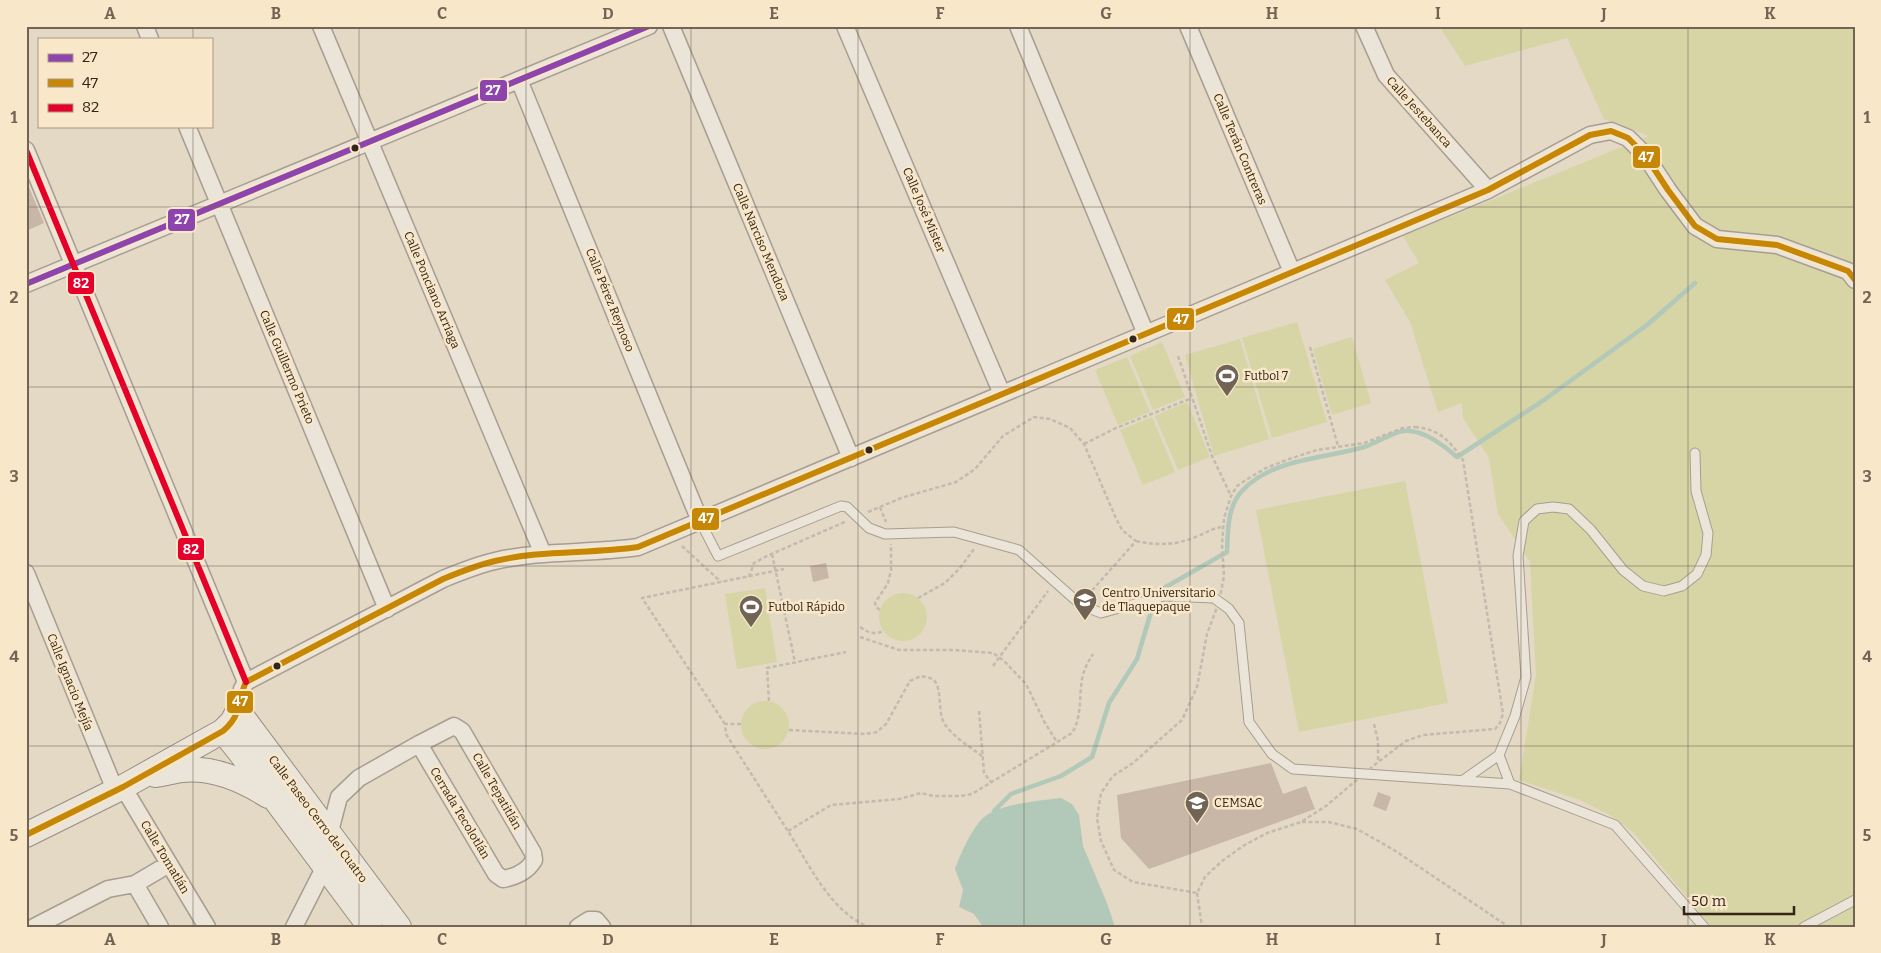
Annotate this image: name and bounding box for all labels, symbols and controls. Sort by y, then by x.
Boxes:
text: A [104,4,116,23]
text: B [271,4,281,23]
text: C [437,4,447,23]
text: D [602,4,614,23]
text: E [769,4,779,23]
text: F [936,4,945,23]
text: G [1100,4,1112,23]
text: H [1266,4,1279,23]
text: I [1435,4,1441,23]
text: J [1600,4,1607,23]
text: K [1764,4,1776,23]
legend [38,38,212,128]
text: 27 [82,48,98,66]
text: 47 [82,74,99,92]
street label: Calle Jestebanca [1384,74,1455,151]
line badge: 27 [479,79,508,102]
text: 27 [485,82,501,99]
street label: Calle Terán Contreras [1210,91,1270,207]
text: 82 [82,98,99,116]
text: 1 [11,108,18,127]
text: 1 [1864,108,1871,127]
unlabelled marker [350,143,360,153]
line badge: 47 [1632,145,1661,169]
text: 47 [1638,149,1654,166]
street label: Calle José Mister [900,165,949,255]
street label: Calle Narciso Mendoza [730,181,792,303]
line badge: 27 [167,208,196,232]
text: 27 [174,211,190,228]
street label: Calle Ponciano Arriaga [401,229,463,351]
street label: Calle Pérez Reynoso [583,246,637,354]
line badge: 82 [67,271,95,295]
text: 82 [73,275,89,292]
text: 2 [9,288,19,307]
text: 2 [1862,288,1872,307]
line badge: 47 [1166,307,1195,331]
street label: Calle Guillermo Prieto [257,308,317,426]
text: 47 [1173,311,1189,328]
unlabelled marker [1128,334,1138,344]
sports icon: Futbol 7 [1214,363,1240,397]
place label: Futbol 7 [1244,369,1288,383]
unlabelled marker [864,445,874,455]
text: 3 [9,467,19,486]
text: 3 [1862,467,1872,486]
line badge: 47 [691,507,720,531]
text: 47 [698,510,714,527]
line badge: 82 [177,537,205,561]
text: 82 [183,541,199,558]
place label: Centro Universitario de Tlaquepaque [1102,586,1216,614]
school or university icon: Centro Universitario de Tlaquepaque [1072,587,1098,621]
sports icon: Futbol Rápido [738,594,764,628]
place label: Futbol Rápido [768,600,845,614]
street label: Calle Ignacio Mejía [44,631,96,733]
text: 4 [9,647,19,666]
text: 4 [1862,647,1872,666]
unlabelled marker [272,661,282,671]
line badge: 47 [226,690,254,714]
text: 47 [232,693,248,710]
street label: Calle Tepatitlán [469,750,525,832]
street label: Calle Paseo Cerro del Cuatro [266,753,370,885]
street label: Cerrada Tecolotlán [427,765,493,862]
school or university icon: CEMSAC [1184,790,1210,824]
place label: CEMSAC [1214,796,1263,810]
street label: Calle Tomatlán [138,818,193,897]
text: 5 [10,826,19,845]
text: 5 [1863,826,1872,845]
scale bar [1684,883,1794,915]
text: 50 m [1691,892,1727,910]
text: A [104,930,116,949]
text: B [271,930,281,949]
text: C [437,930,447,949]
text: D [602,930,614,949]
text: E [769,930,779,949]
text: F [936,930,945,949]
text: G [1100,930,1112,949]
text: H [1266,930,1279,949]
text: I [1435,930,1441,949]
text: J [1600,930,1607,949]
text: K [1764,930,1776,949]

